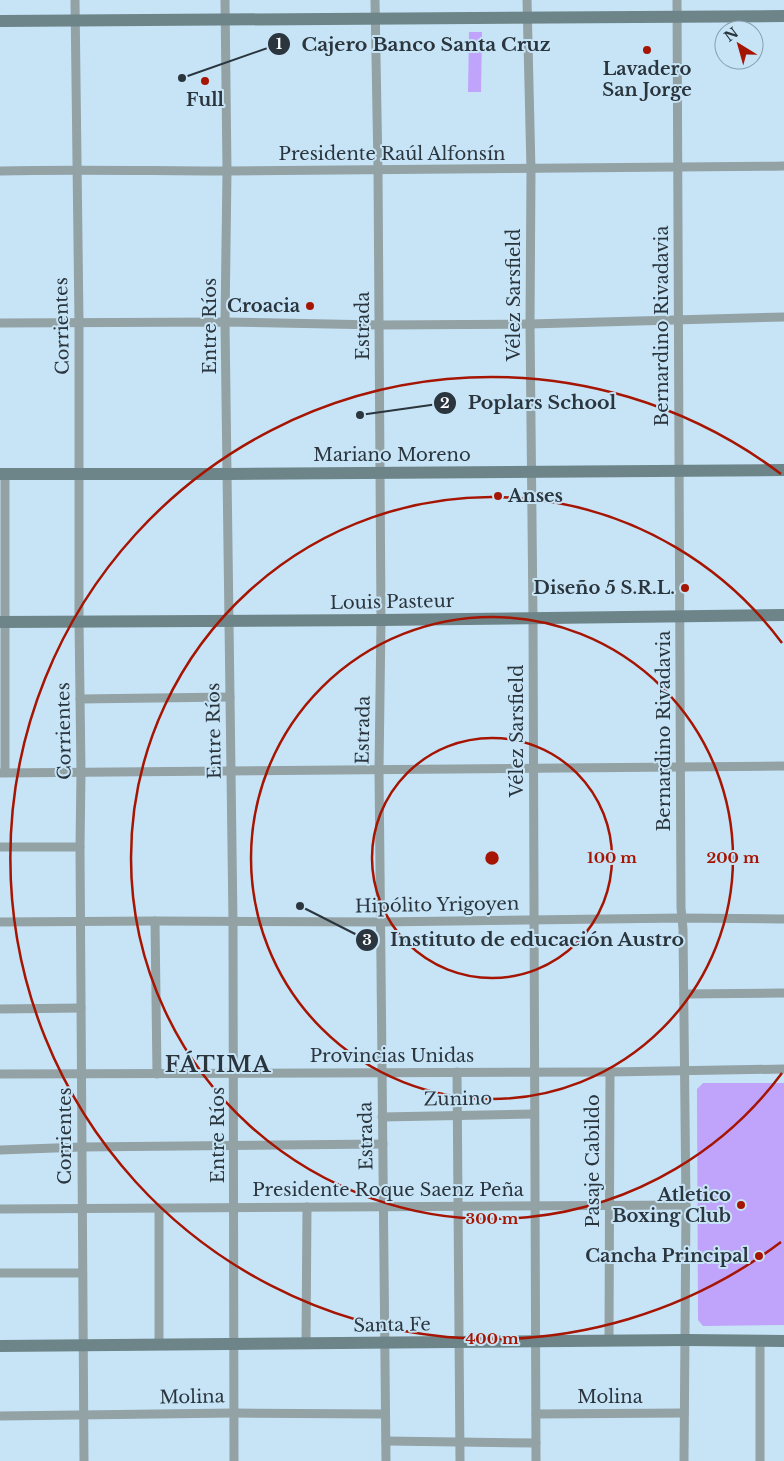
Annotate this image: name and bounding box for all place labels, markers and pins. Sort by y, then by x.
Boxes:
callout: Cajero Banco Santa Cruz [267,27,560,61]
marker: Lavadero San Jorge [641,44,653,56]
place label: Lavadero San Jorge [602,58,692,101]
marker: Full [199,75,211,87]
place label: Full [186,89,225,111]
place label: Croacia [227,295,301,317]
marker: Croacia [304,300,316,312]
callout: Poplars School [432,386,626,420]
place label: Anses [507,485,563,507]
marker: Anses [492,490,504,502]
place label: Diseño 5 S.R.L. [533,577,675,599]
marker: Diseño 5 S.R.L. [679,582,691,594]
centre of rings [483,849,501,867]
callout: Instituto de educación Austro [354,923,694,957]
place label: Atletico Boxing Club [612,1184,731,1227]
marker: Atletico Boxing Club [735,1199,747,1211]
place label: Cancha Principal [585,1245,750,1267]
marker: Cancha Principal [753,1250,765,1262]

